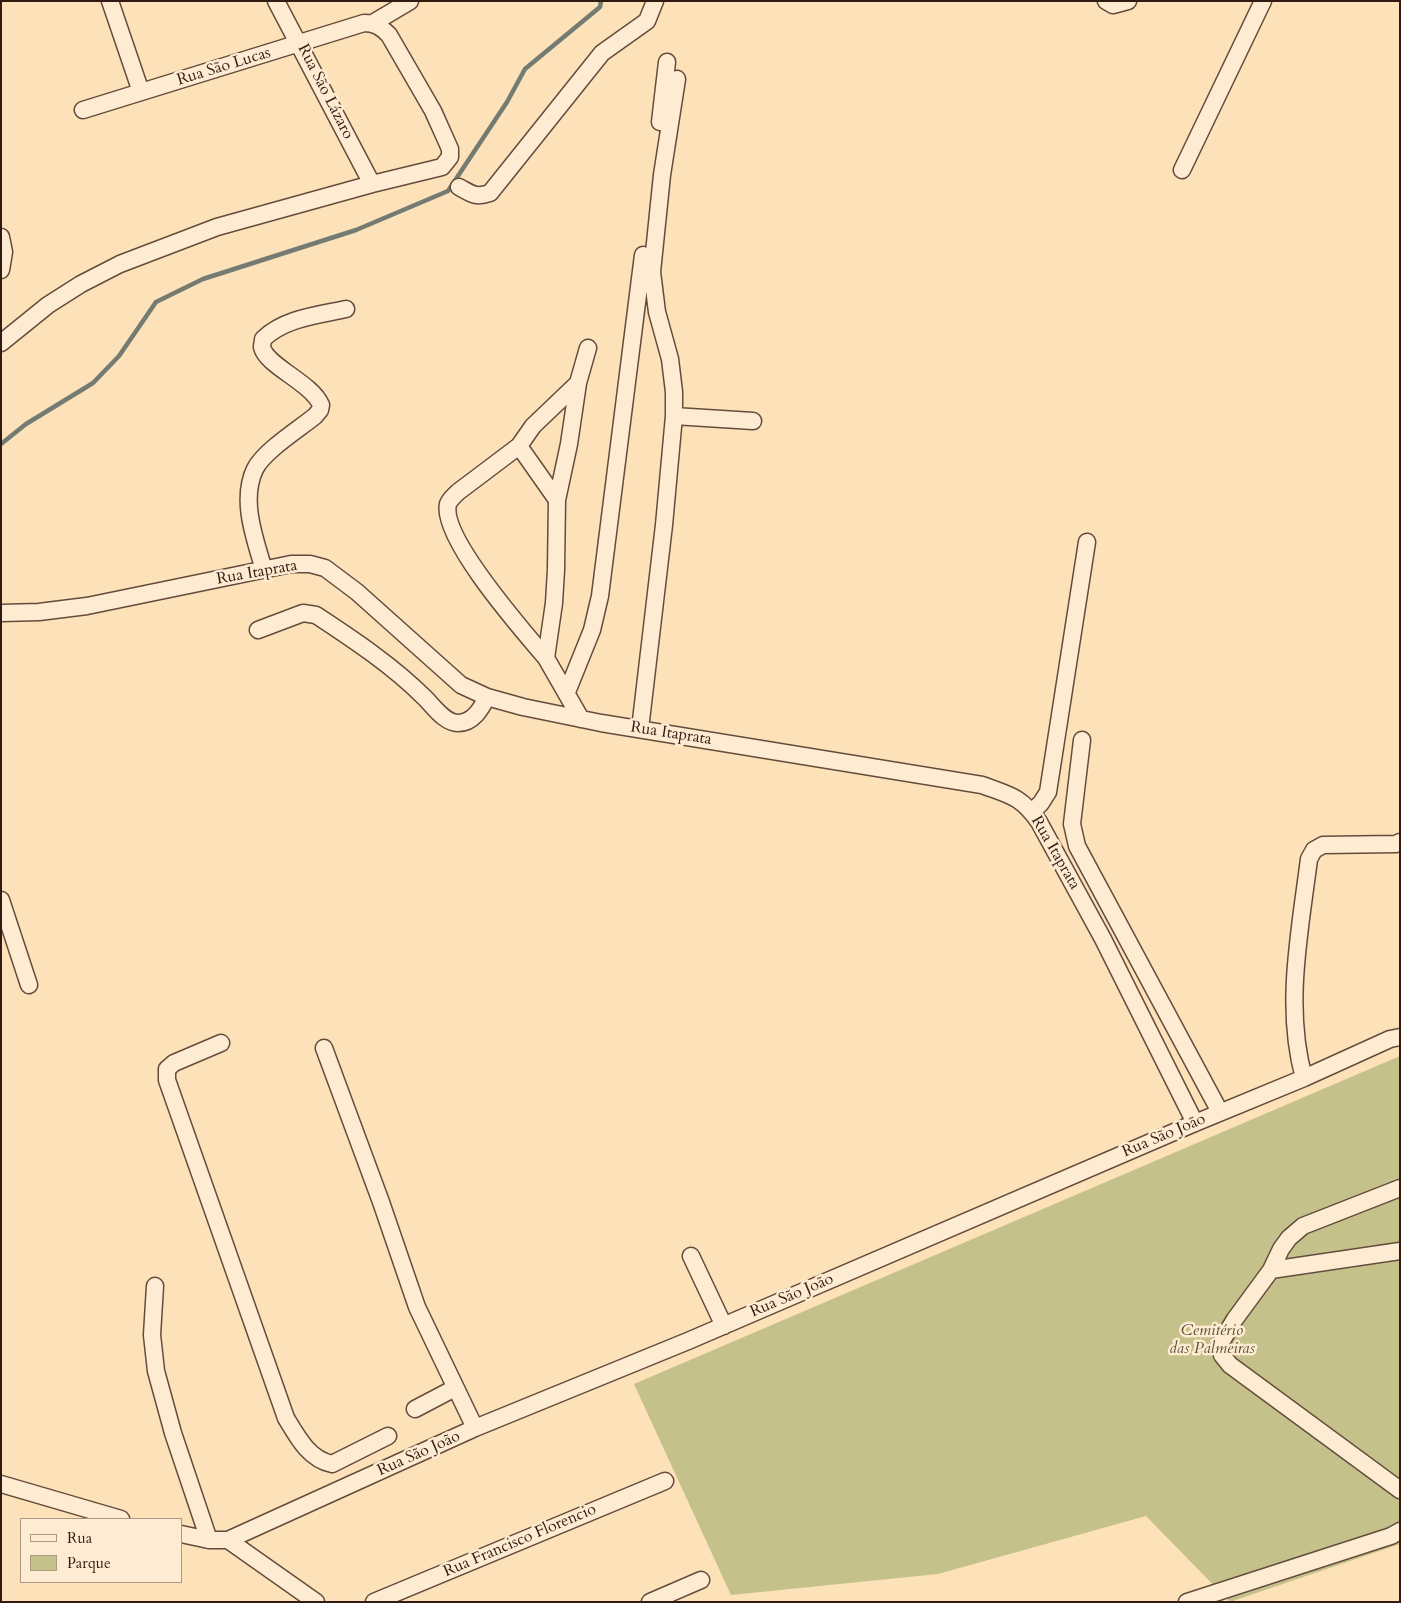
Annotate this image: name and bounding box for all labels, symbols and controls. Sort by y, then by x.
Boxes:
street label: Rua São Lázaro [293,41,357,143]
street label: Rua São Lucas [175,44,273,90]
street label: Rua Itaprata [215,556,299,590]
street label: Rua Itaprata [629,718,713,750]
street label: Rua Itaprata [1026,813,1084,893]
street label: Rua São João [1119,1110,1209,1162]
street label: Rua São João [747,1270,837,1322]
park label: Cemitério das Palmeiras [1169,1321,1255,1359]
street label: Rua São João [375,1427,463,1481]
street label: Rua Francisco Florencio [441,1500,599,1582]
legend [20,1518,182,1583]
text: Rua [67,1528,92,1548]
text: Parque [67,1553,111,1573]

